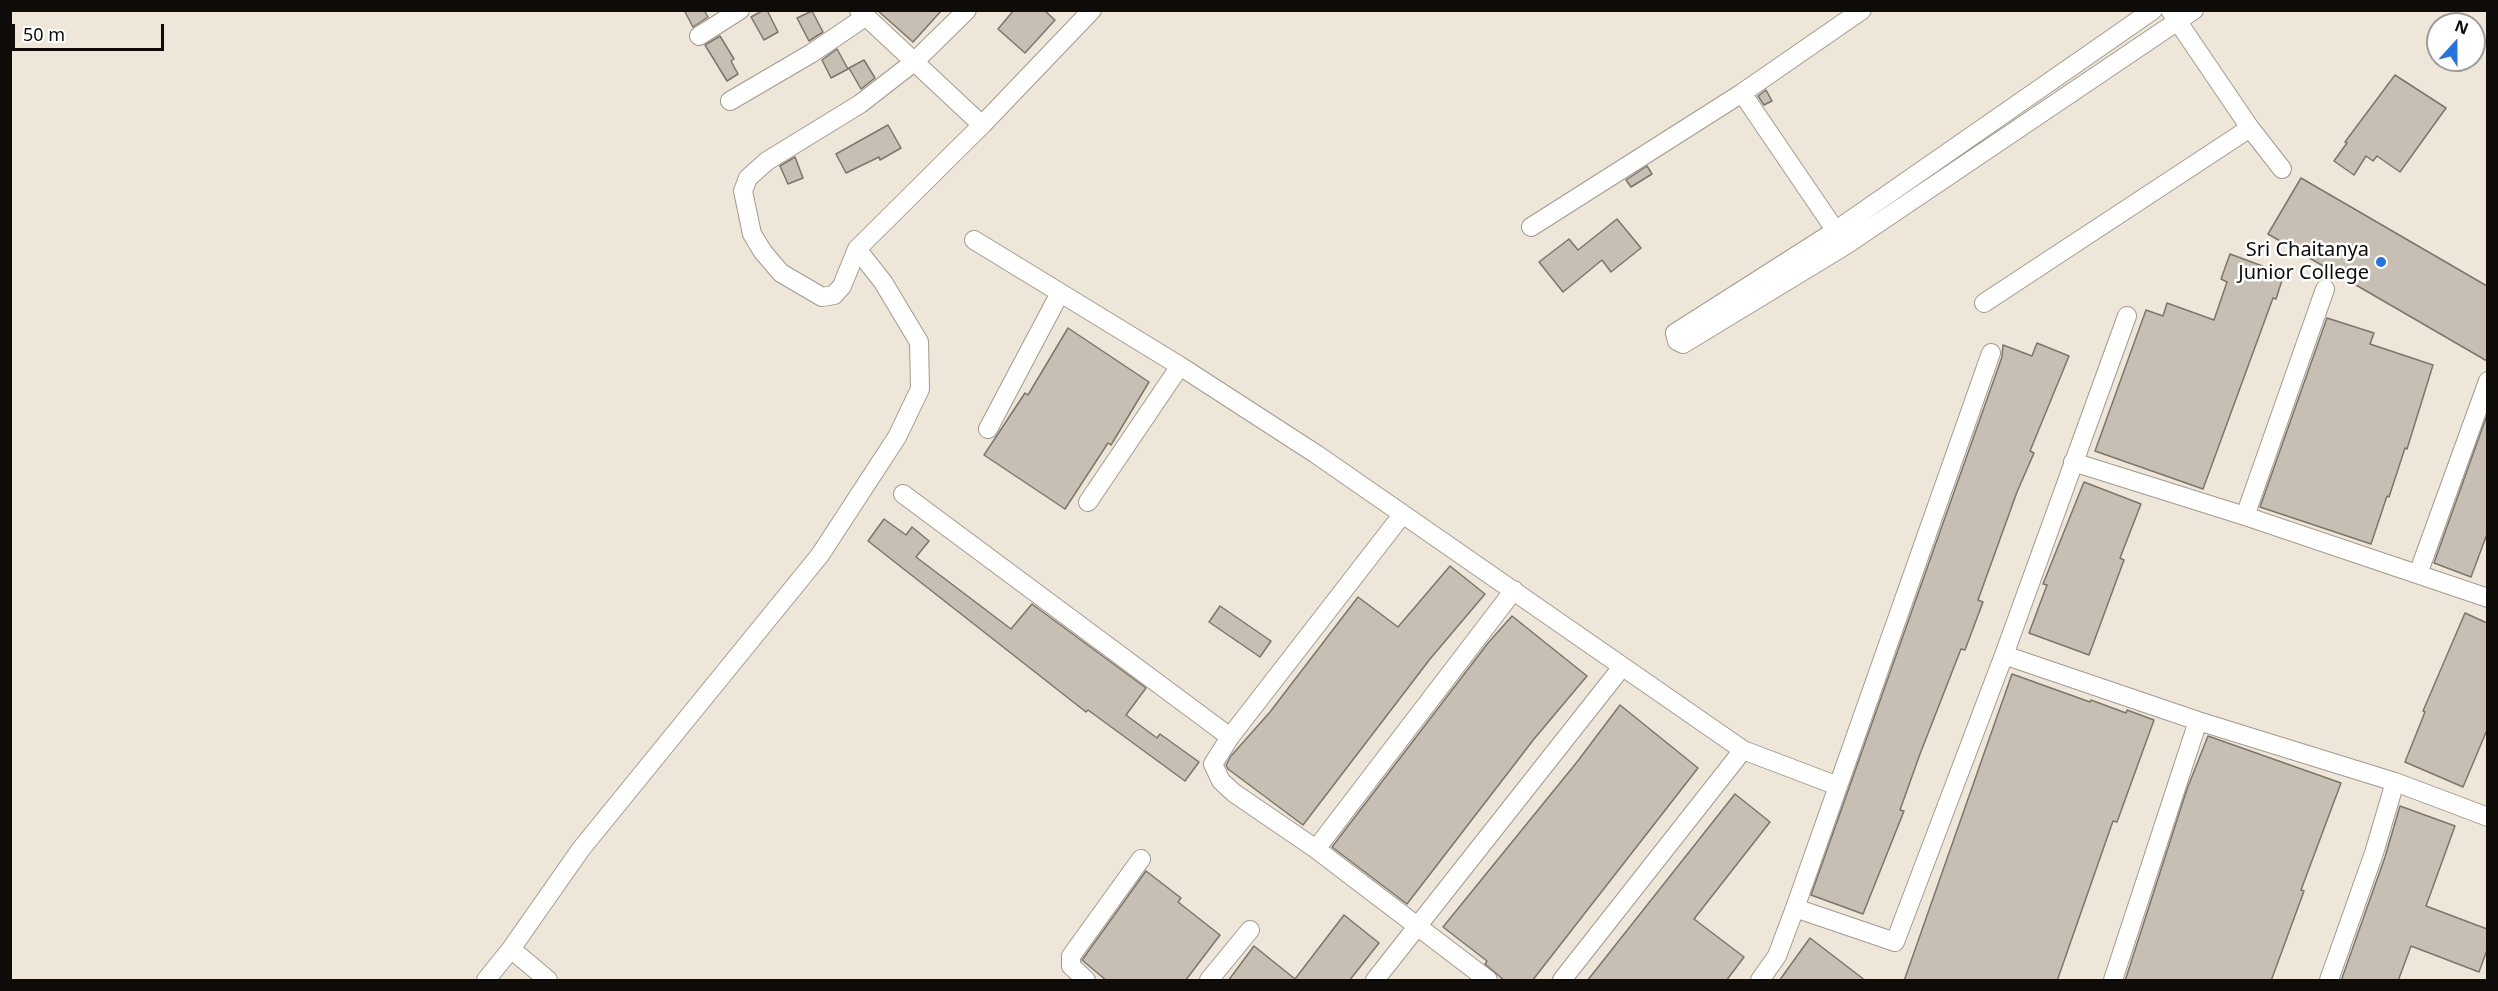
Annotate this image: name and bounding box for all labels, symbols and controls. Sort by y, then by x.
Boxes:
scale bar [15,12,166,50]
north arrow [2426,12,2486,72]
text: N [2452,14,2472,40]
text: 50 m [23,22,65,46]
place label: Sri Chaitanya Junior College [2238,238,2369,285]
marker: Sri Chaitanya Junior College [2374,255,2388,269]

